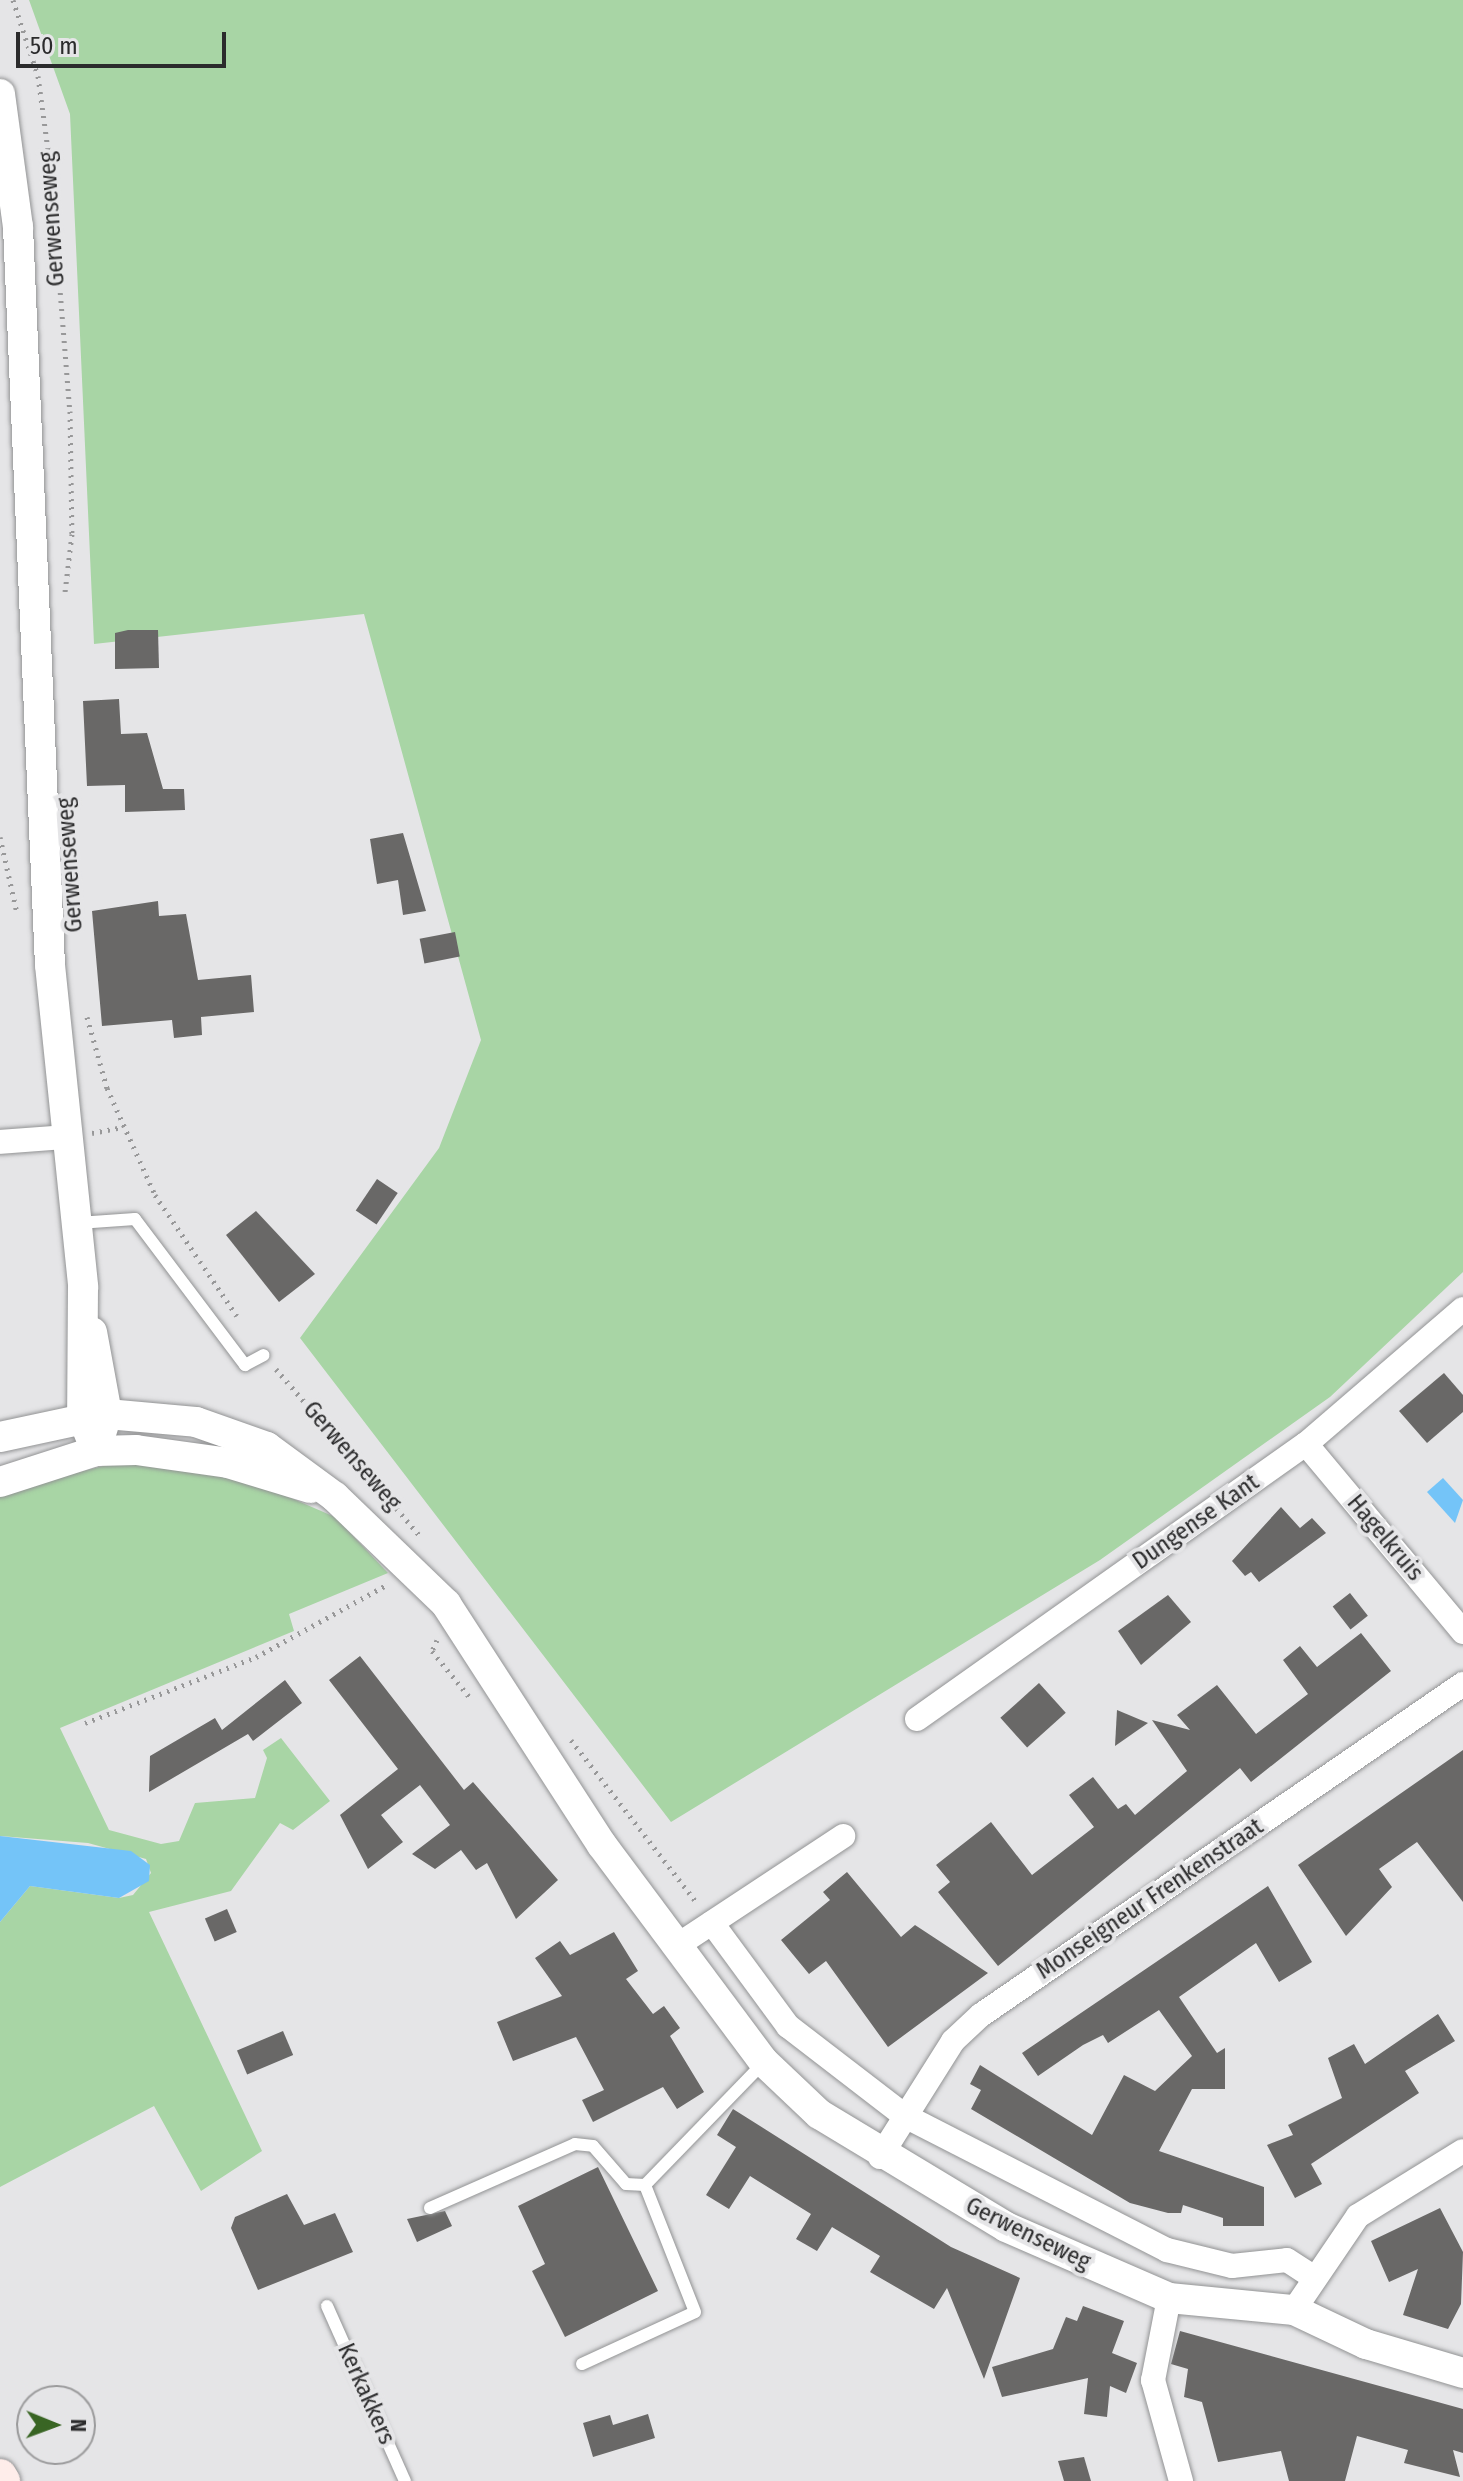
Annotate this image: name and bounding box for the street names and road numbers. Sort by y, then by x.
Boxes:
street label: Gerwenseweg [33,151,71,287]
street label: Gerwenseweg [51,797,89,933]
street label: Gerwenseweg [297,1396,407,1516]
street label: Dungense Kant [1128,1468,1264,1576]
street label: Hagelkruis [1341,1489,1429,1587]
street label: Monseigneur Frenkenstraat [1031,1812,1269,1986]
street label: Gerwenseweg [961,2191,1095,2277]
street label: Kerkakkers [331,2339,401,2449]

